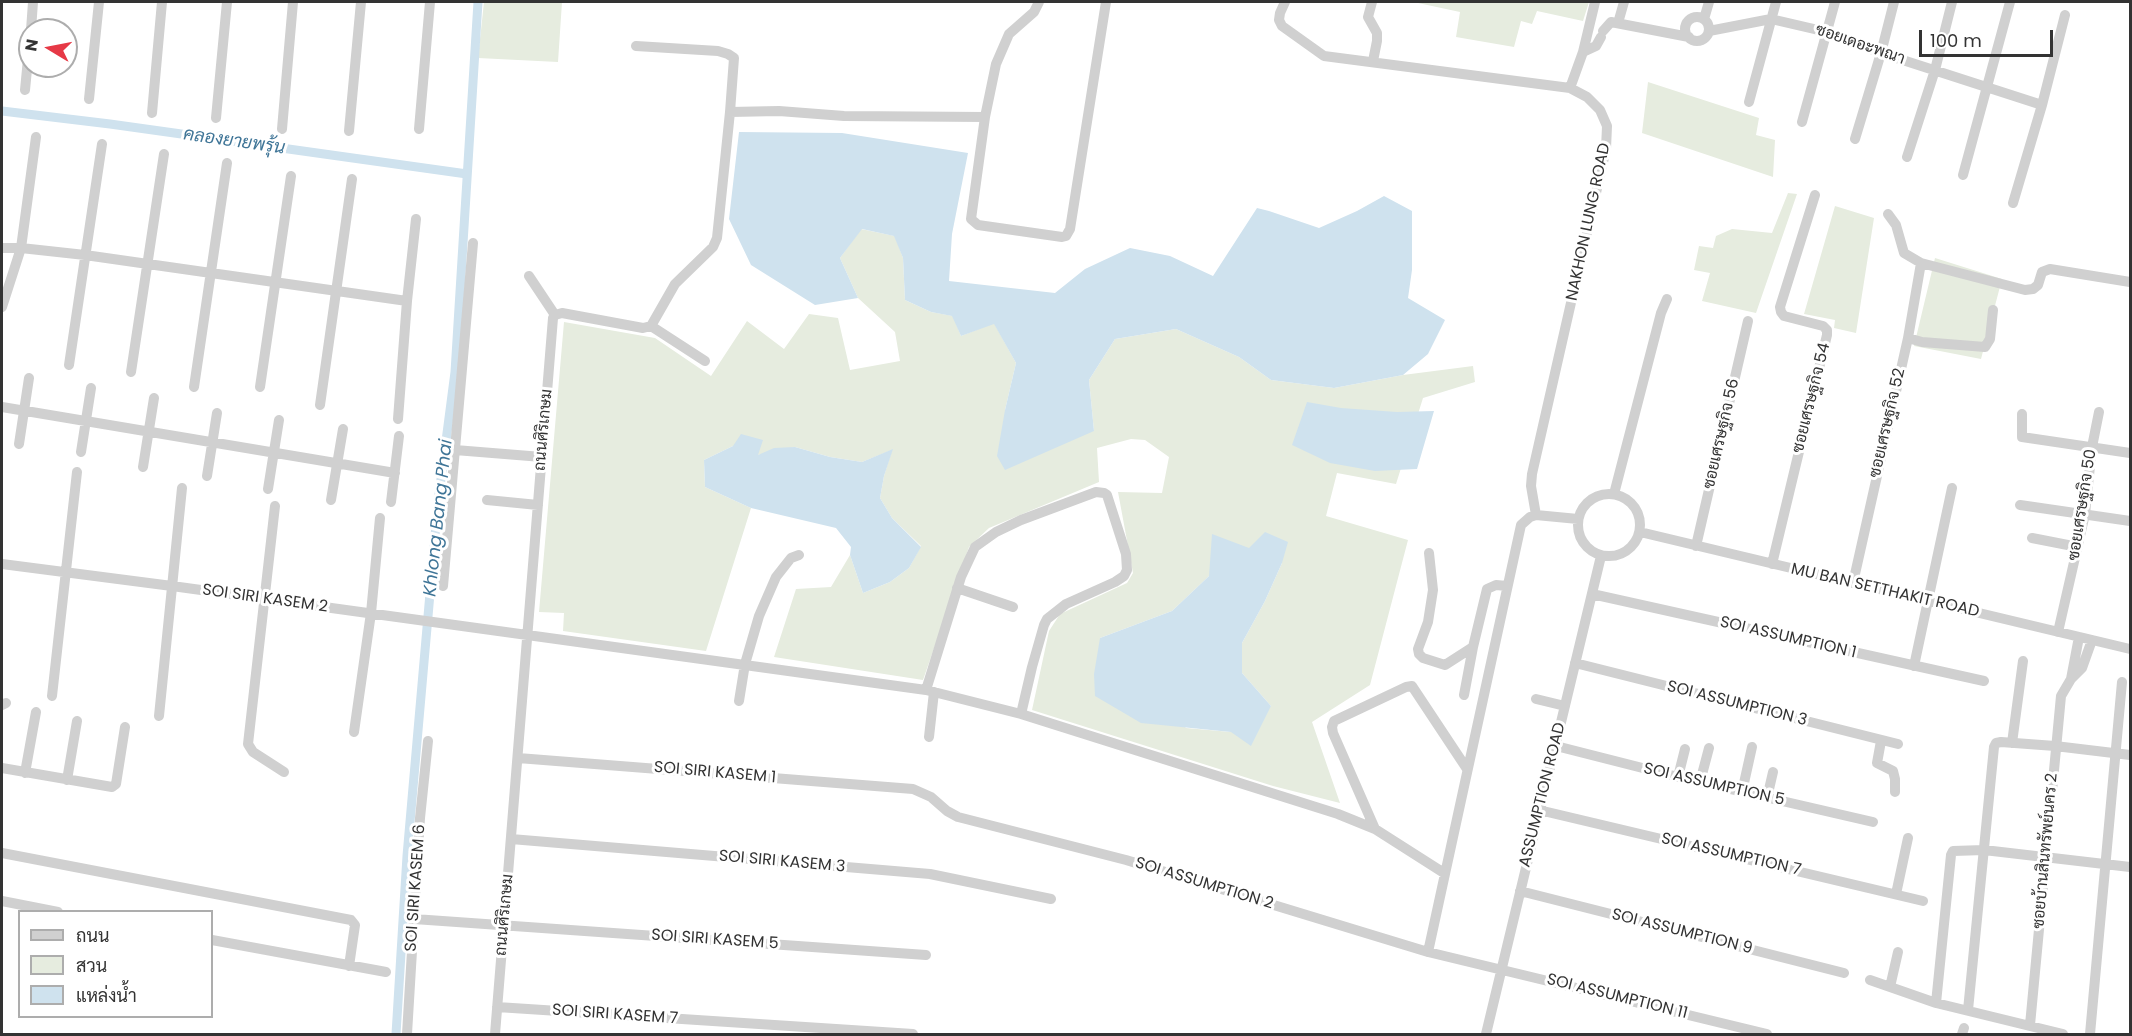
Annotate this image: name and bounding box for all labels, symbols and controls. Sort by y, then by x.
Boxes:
north arrow [18,18,78,78]
scale bar [1922,18,2056,56]
street label: ซอยเดอะพณา [1813,21,1907,69]
text: 100 m [1930,28,1982,53]
text: N [19,37,44,53]
water label: คลองยายพรุ้น [182,124,286,160]
street label: NAKHON LUNG ROAD [1563,141,1615,303]
street label: ซอยเศรษฐกิจ 54 [1789,341,1835,455]
street label: ซอยเศรษฐกิจ 52 [1866,366,1910,480]
street label: ซอยเศรษฐกิจ 56 [1700,377,1744,491]
street label: ถนนศิริเกษม [531,388,557,472]
water label: Khlong Bang Phai [420,438,458,598]
street label: ซอยเศรษฐกิจ 50 [2065,448,2101,562]
street label: MU BAN SETTHAKIT ROAD [1789,560,1981,622]
street label: SOI SIRI KASEM 2 [201,581,329,617]
street label: SOI ASSUMPTION 1 [1718,613,1858,663]
street label: SOI ASSUMPTION 3 [1665,677,1809,731]
street label: ASSUMPTION ROAD [1516,721,1570,869]
street label: SOI SIRI KASEM 1 [653,758,777,788]
street label: SOI ASSUMPTION 5 [1642,759,1786,811]
street label: ซอยบ้านสินทรัพย์นคร 2 [2030,772,2062,930]
street label: SOI SIRI KASEM 6 [402,824,430,952]
street label: SOI ASSUMPTION 7 [1659,830,1803,880]
street label: SOI SIRI KASEM 3 [718,847,846,877]
street label: SOI ASSUMPTION 2 [1133,854,1275,914]
street label: ถนนศิริเกษม [492,873,518,957]
street label: SOI ASSUMPTION 9 [1610,905,1754,959]
legend [18,910,213,1018]
text: ถนน [76,923,109,948]
street label: SOI SIRI KASEM 5 [651,926,779,954]
text: สวน [76,953,107,978]
street label: SOI ASSUMPTION 11 [1545,970,1689,1024]
text: แหล่งน้ำ [76,983,137,1008]
street label: SOI SIRI KASEM 7 [551,1001,679,1029]

